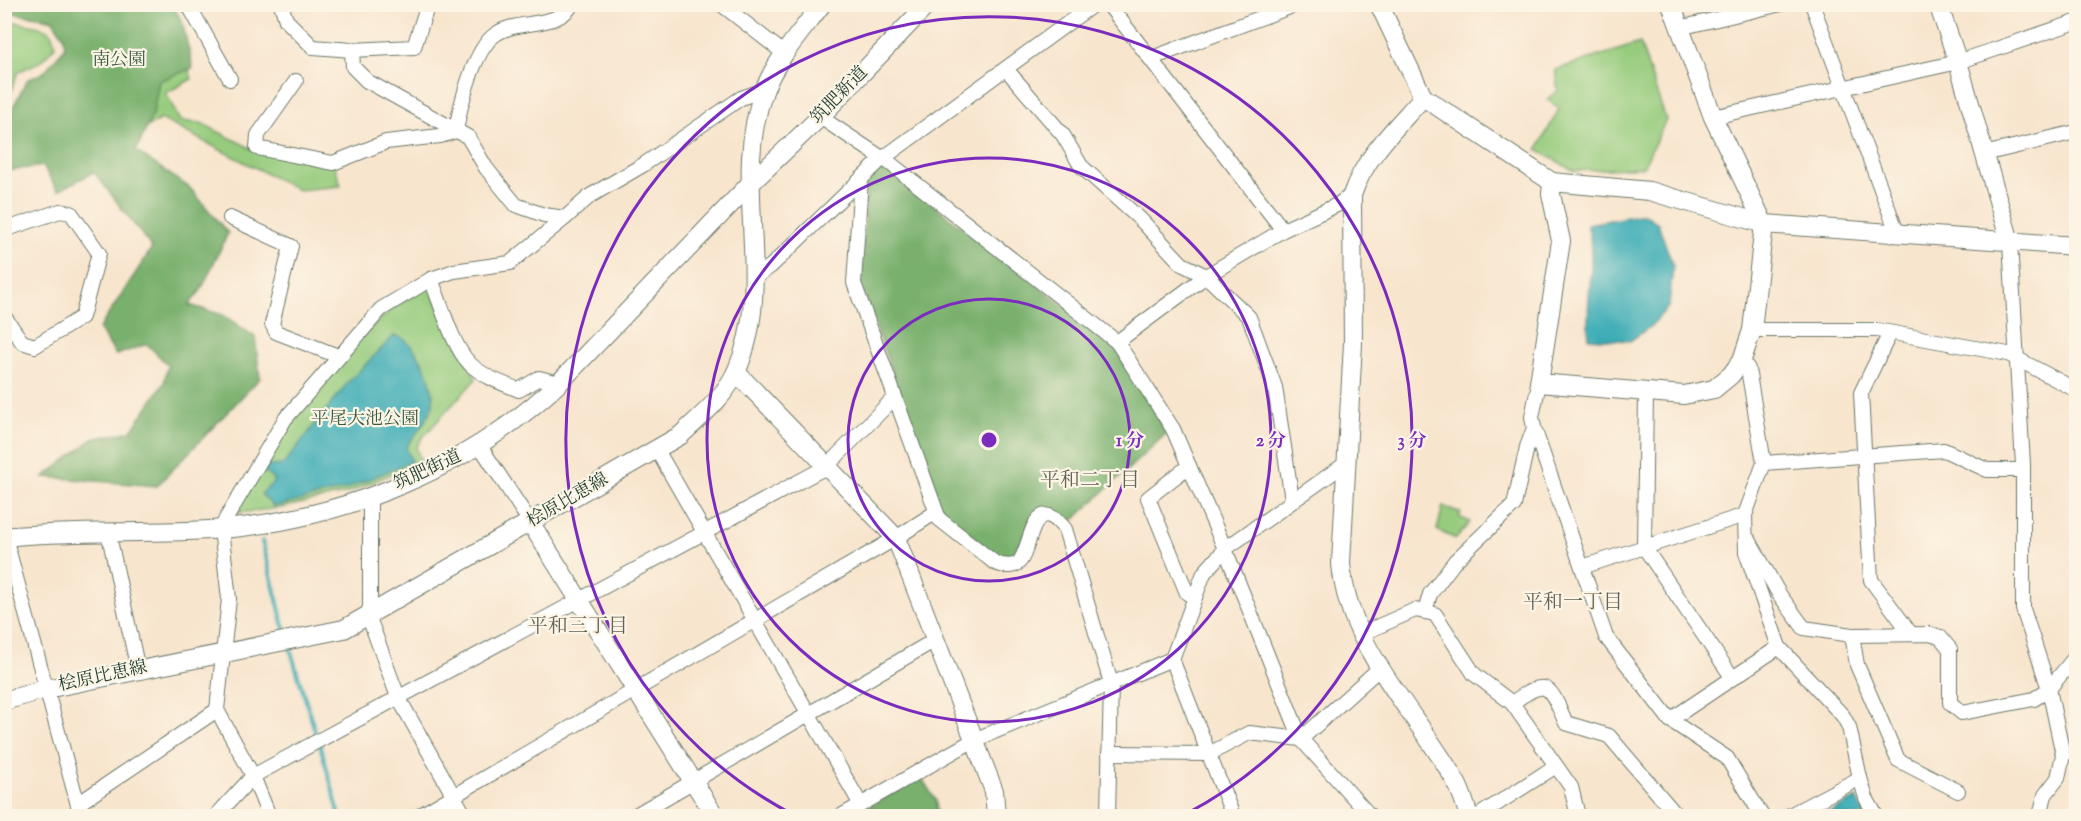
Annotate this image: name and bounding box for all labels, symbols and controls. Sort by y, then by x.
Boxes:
park label: 南公園 [92,48,146,74]
street label: 筑肥新道 [806,61,874,131]
park label: 平尾大池公園 [311,407,419,433]
text: 1 分 [1116,429,1144,455]
text: 2 分 [1256,429,1286,455]
text: 3 分 [1397,429,1427,455]
centre of rings [979,430,999,450]
street label: 筑肥街道 [390,444,466,498]
street label: 桧原比恵線 [523,467,613,535]
district label: 平和二丁目 [1040,467,1140,496]
district label: 平和一丁目 [1523,589,1623,618]
district label: 平和三丁目 [528,613,628,642]
street label: 桧原比恵線 [56,655,150,699]

